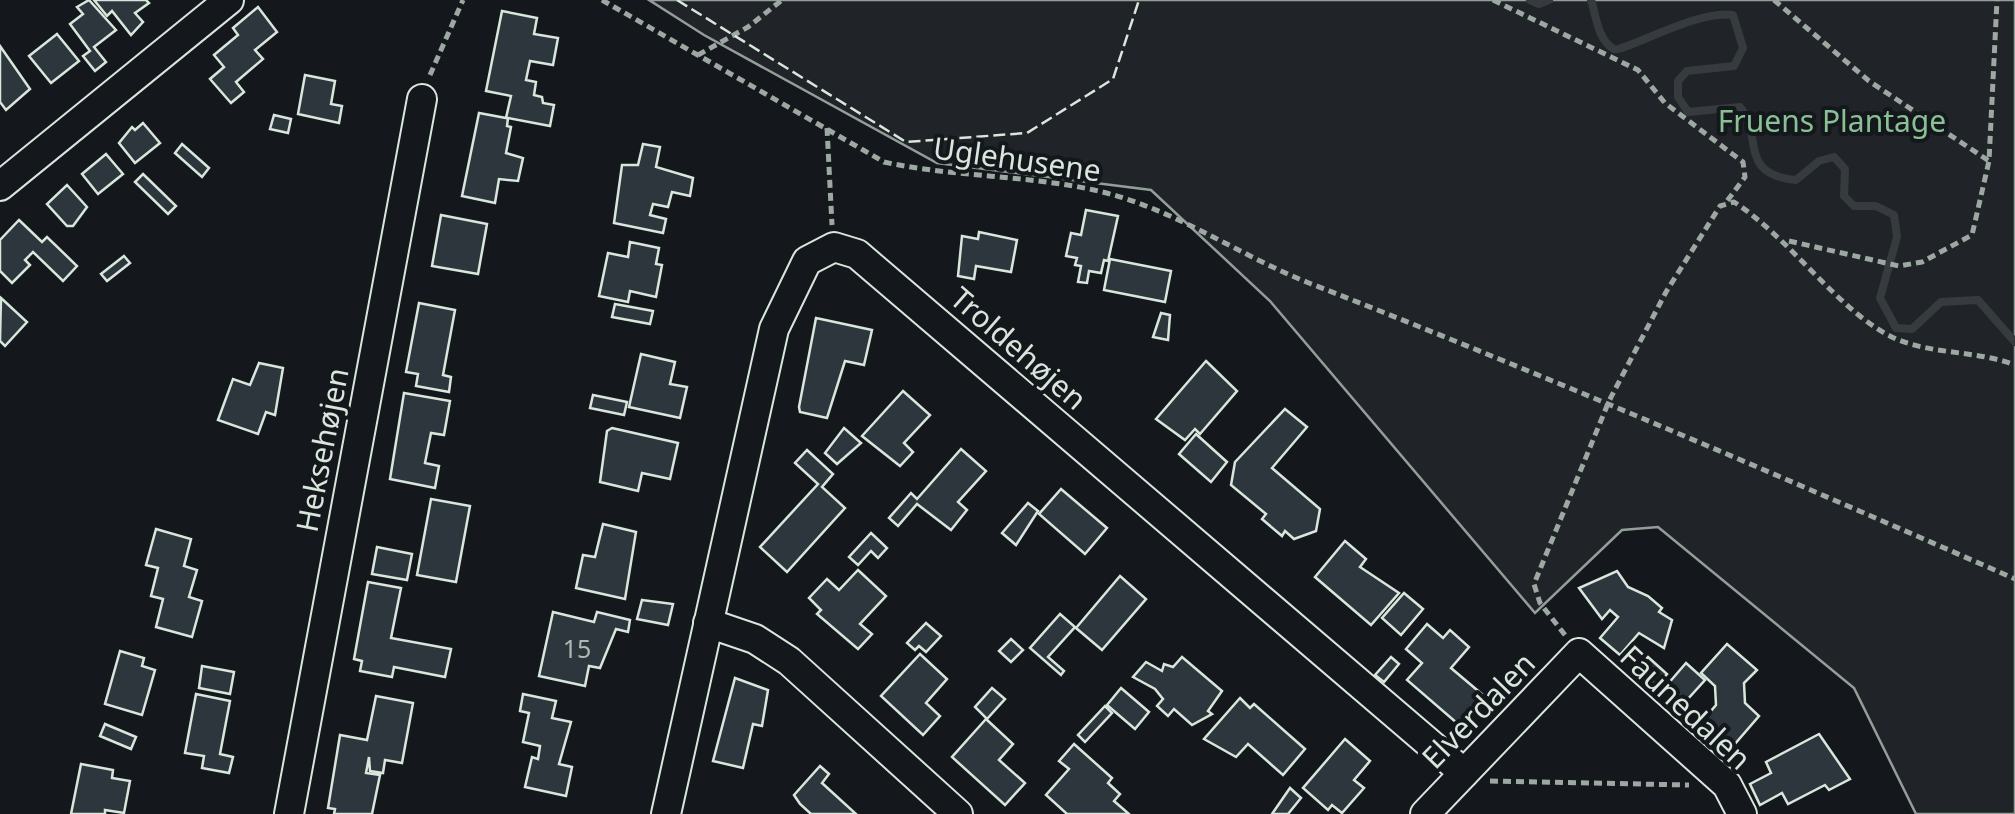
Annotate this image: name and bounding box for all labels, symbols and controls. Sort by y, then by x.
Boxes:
park label: Fruens Plantage [1718,100,1946,141]
street label: Uglehusene [931,126,1104,191]
street label: Troldehøjen [942,277,1096,418]
street label: Heksehøjen [286,364,358,535]
house number: 15 [563,631,591,665]
street label: Faunedalen [1612,636,1760,778]
street label: Elverdalen [1412,643,1544,777]

